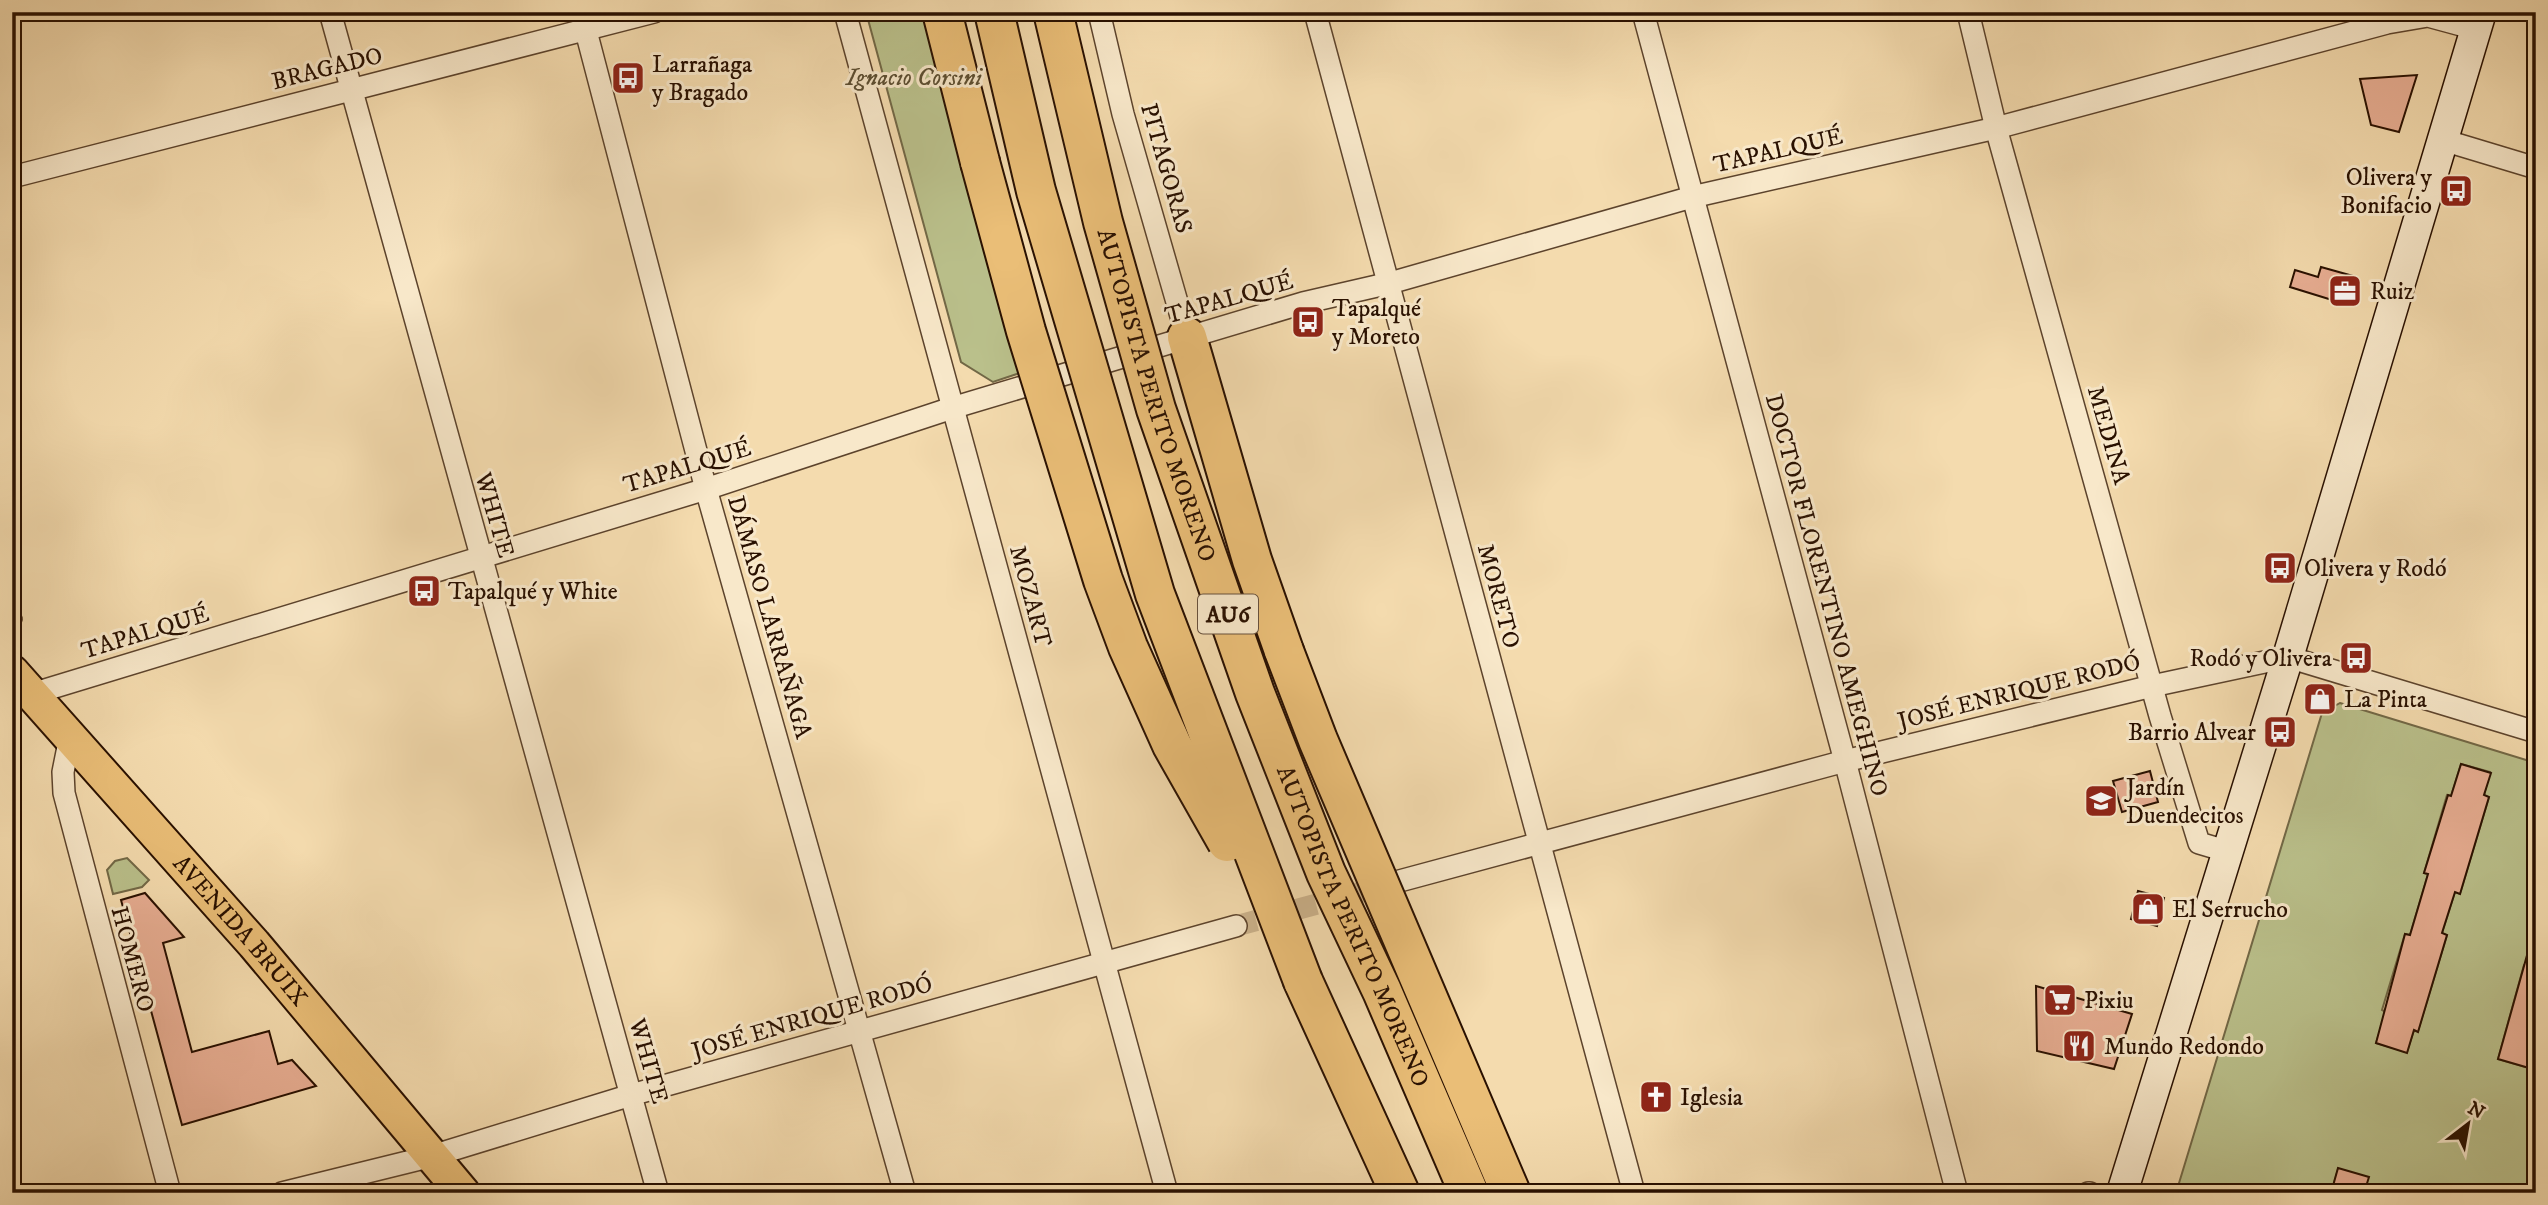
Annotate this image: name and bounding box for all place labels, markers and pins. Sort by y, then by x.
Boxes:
place label: Larrañaga y Bragado [652,50,753,108]
bus stop icon: Larrañaga y Bragado [609,59,647,97]
place label: Olivera y Bonifacio [2340,163,2433,221]
bus stop icon: Olivera y Bonifacio [2437,172,2475,210]
office icon: Ruiz [2326,272,2364,310]
place label: Ruiz [2370,277,2415,307]
place label: Tapalqué y Moreto [1332,294,1421,352]
bus stop icon: Tapalqué y Moreto [1289,303,1327,341]
bus stop icon: Olivera y Rodó [2261,549,2299,587]
place label: Olivera y Rodó [2304,554,2447,584]
bus stop icon: Tapalqué y White [405,572,443,610]
place label: Tapalqué y White [448,577,618,607]
bus stop icon: Rodó y Olivera [2337,639,2375,677]
place label: Rodó y Olivera [2189,644,2333,674]
shop icon: La Pinta [2301,680,2339,718]
place label: La Pinta [2344,685,2428,715]
bus stop icon: Barrio Alvear [2261,713,2299,751]
place label: Barrio Alvear [2128,718,2256,748]
place label: Jardín Duendecitos [2124,773,2244,831]
school or university icon: Jardín Duendecitos [2082,782,2120,820]
shop icon: El Serrucho [2129,890,2167,928]
place label: El Serrucho [2172,895,2288,925]
supermarket icon: Pixiu [2041,981,2079,1019]
place label: Pixiu [2084,986,2134,1016]
restaurant icon: Mundo Redondo [2060,1027,2098,1065]
place label: Mundo Redondo [2104,1032,2264,1062]
church icon: Iglesia [1637,1078,1675,1116]
place label: Iglesia [1680,1083,1744,1113]

